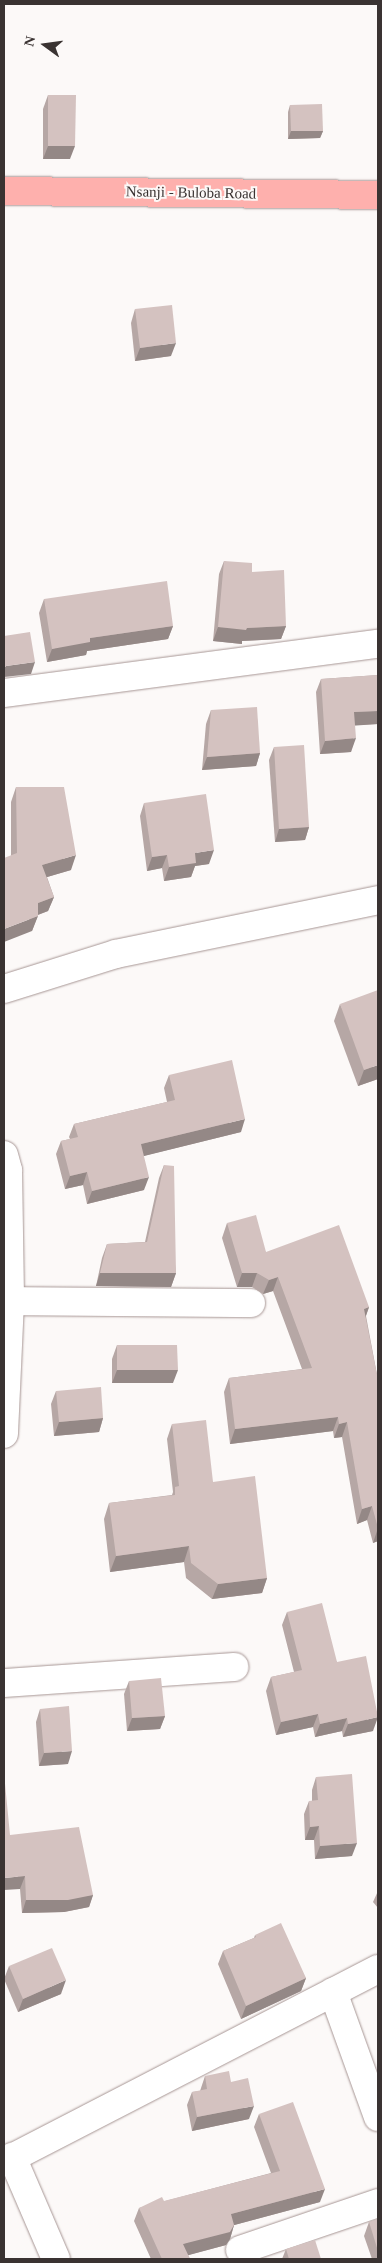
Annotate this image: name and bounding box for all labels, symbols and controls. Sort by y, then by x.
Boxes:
north arrow [20,20,70,70]
text: N [21,35,38,48]
street label: Nsanji - Buloba Road [126,183,256,203]

